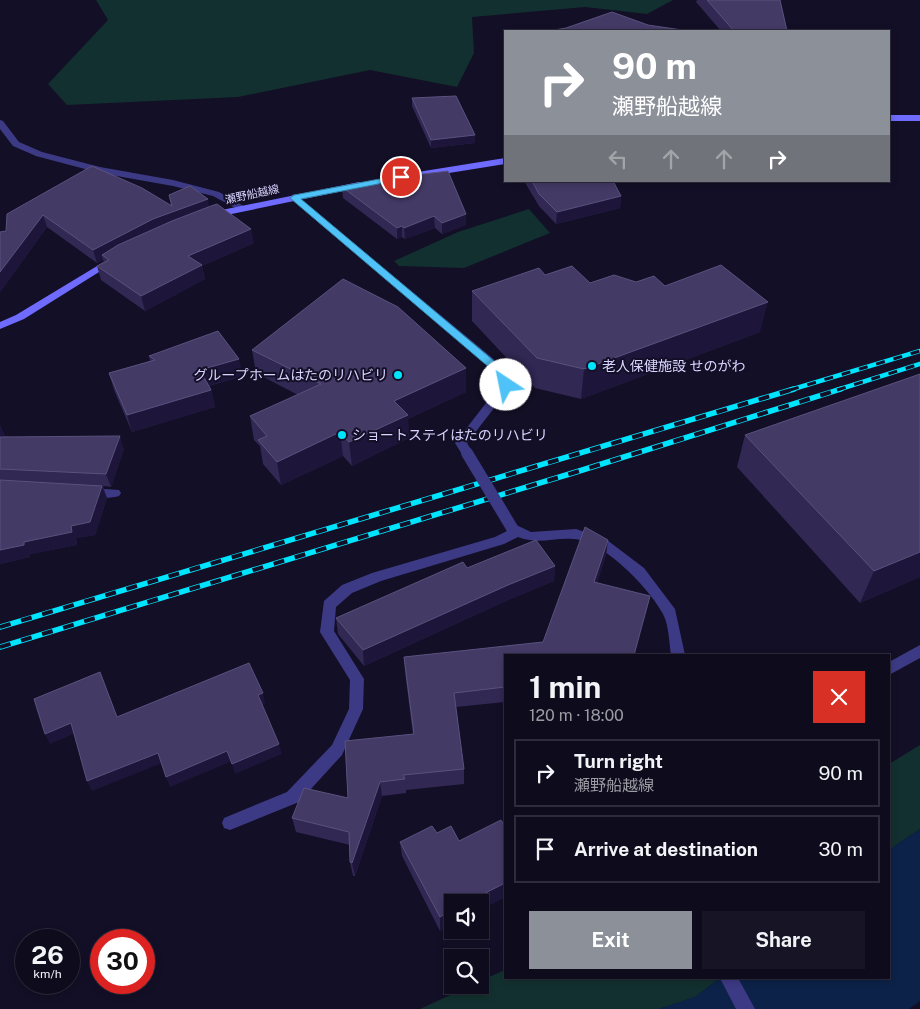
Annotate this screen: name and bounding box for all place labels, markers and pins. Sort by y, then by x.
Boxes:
pin [380,156,422,198]
place label: 老人保健施設 せのがわ [602,358,745,374]
marker: 老人保健施設 せのがわ [586,360,598,372]
place label: グループホームはたのリハビリ [194,367,388,383]
marker: グループホームはたのリハビリ [392,369,404,381]
place label: ショートステイはたのリハビリ [352,427,548,443]
marker: ショートステイはたのリハビリ [336,429,348,441]

